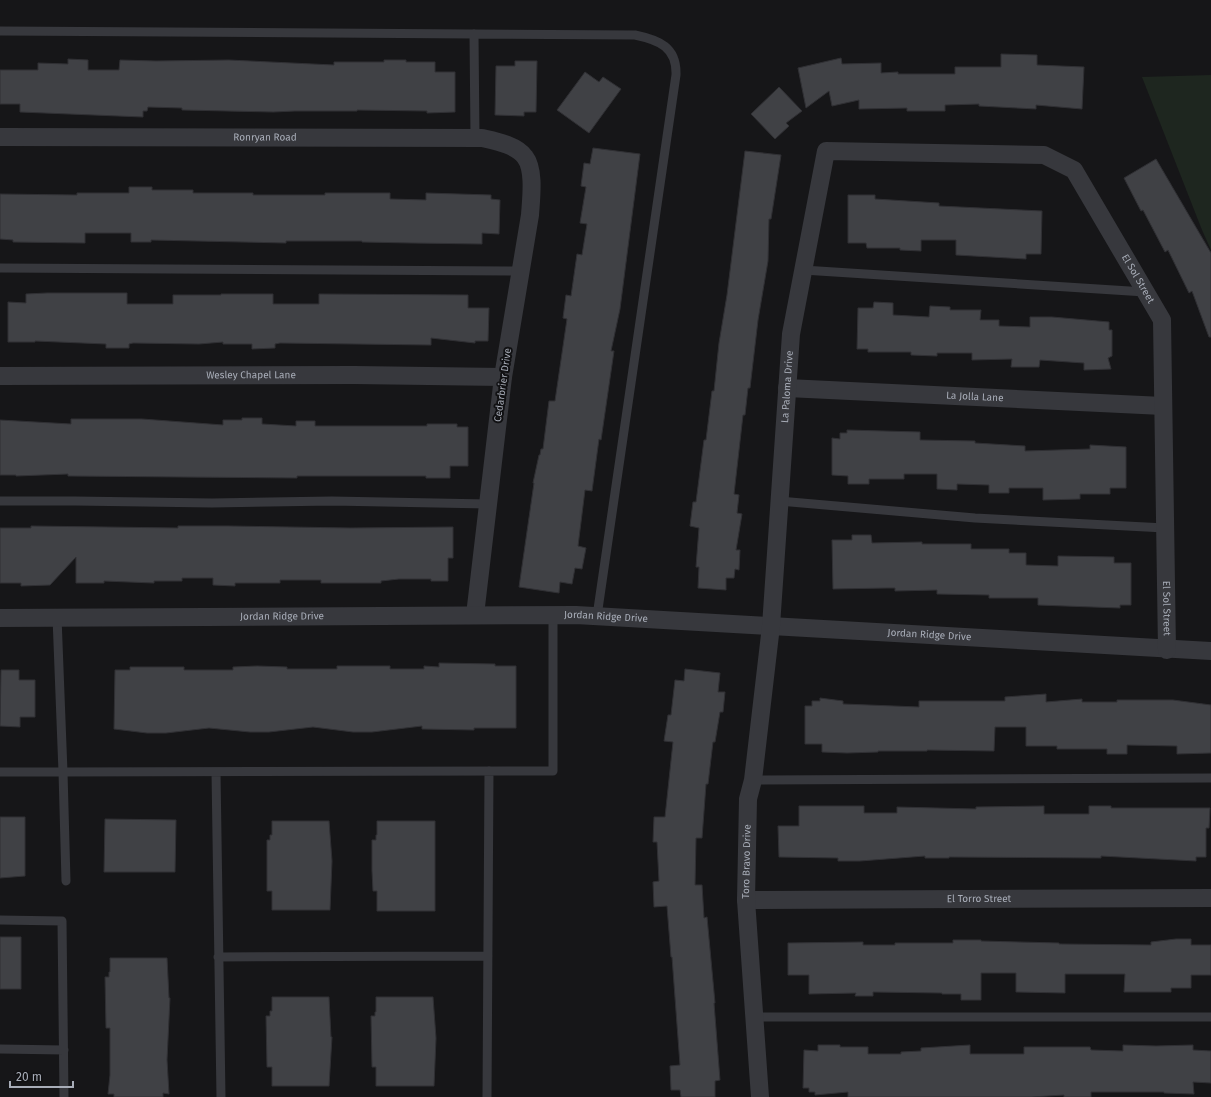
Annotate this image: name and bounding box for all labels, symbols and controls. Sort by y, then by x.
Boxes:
street label: Ronryan Road [233,131,297,144]
street label: El Sol Street [1119,252,1157,306]
street label: Cedarbrier Drive [492,347,514,423]
street label: La Paloma Drive [779,350,796,423]
street label: Wesley Chapel Lane [206,369,296,381]
street label: La Jolla Lane [946,390,1004,404]
street label: El Sol Street [1160,581,1173,636]
street label: Jordan Ridge Drive [564,609,648,625]
street label: Jordan Ridge Drive [240,610,324,623]
street label: Jordan Ridge Drive [887,627,972,643]
street label: Toro Bravo Drive [740,824,753,899]
street label: El Torro Street [947,893,1012,905]
scale bar [10,1063,73,1089]
text: 20 m [16,1070,42,1084]

